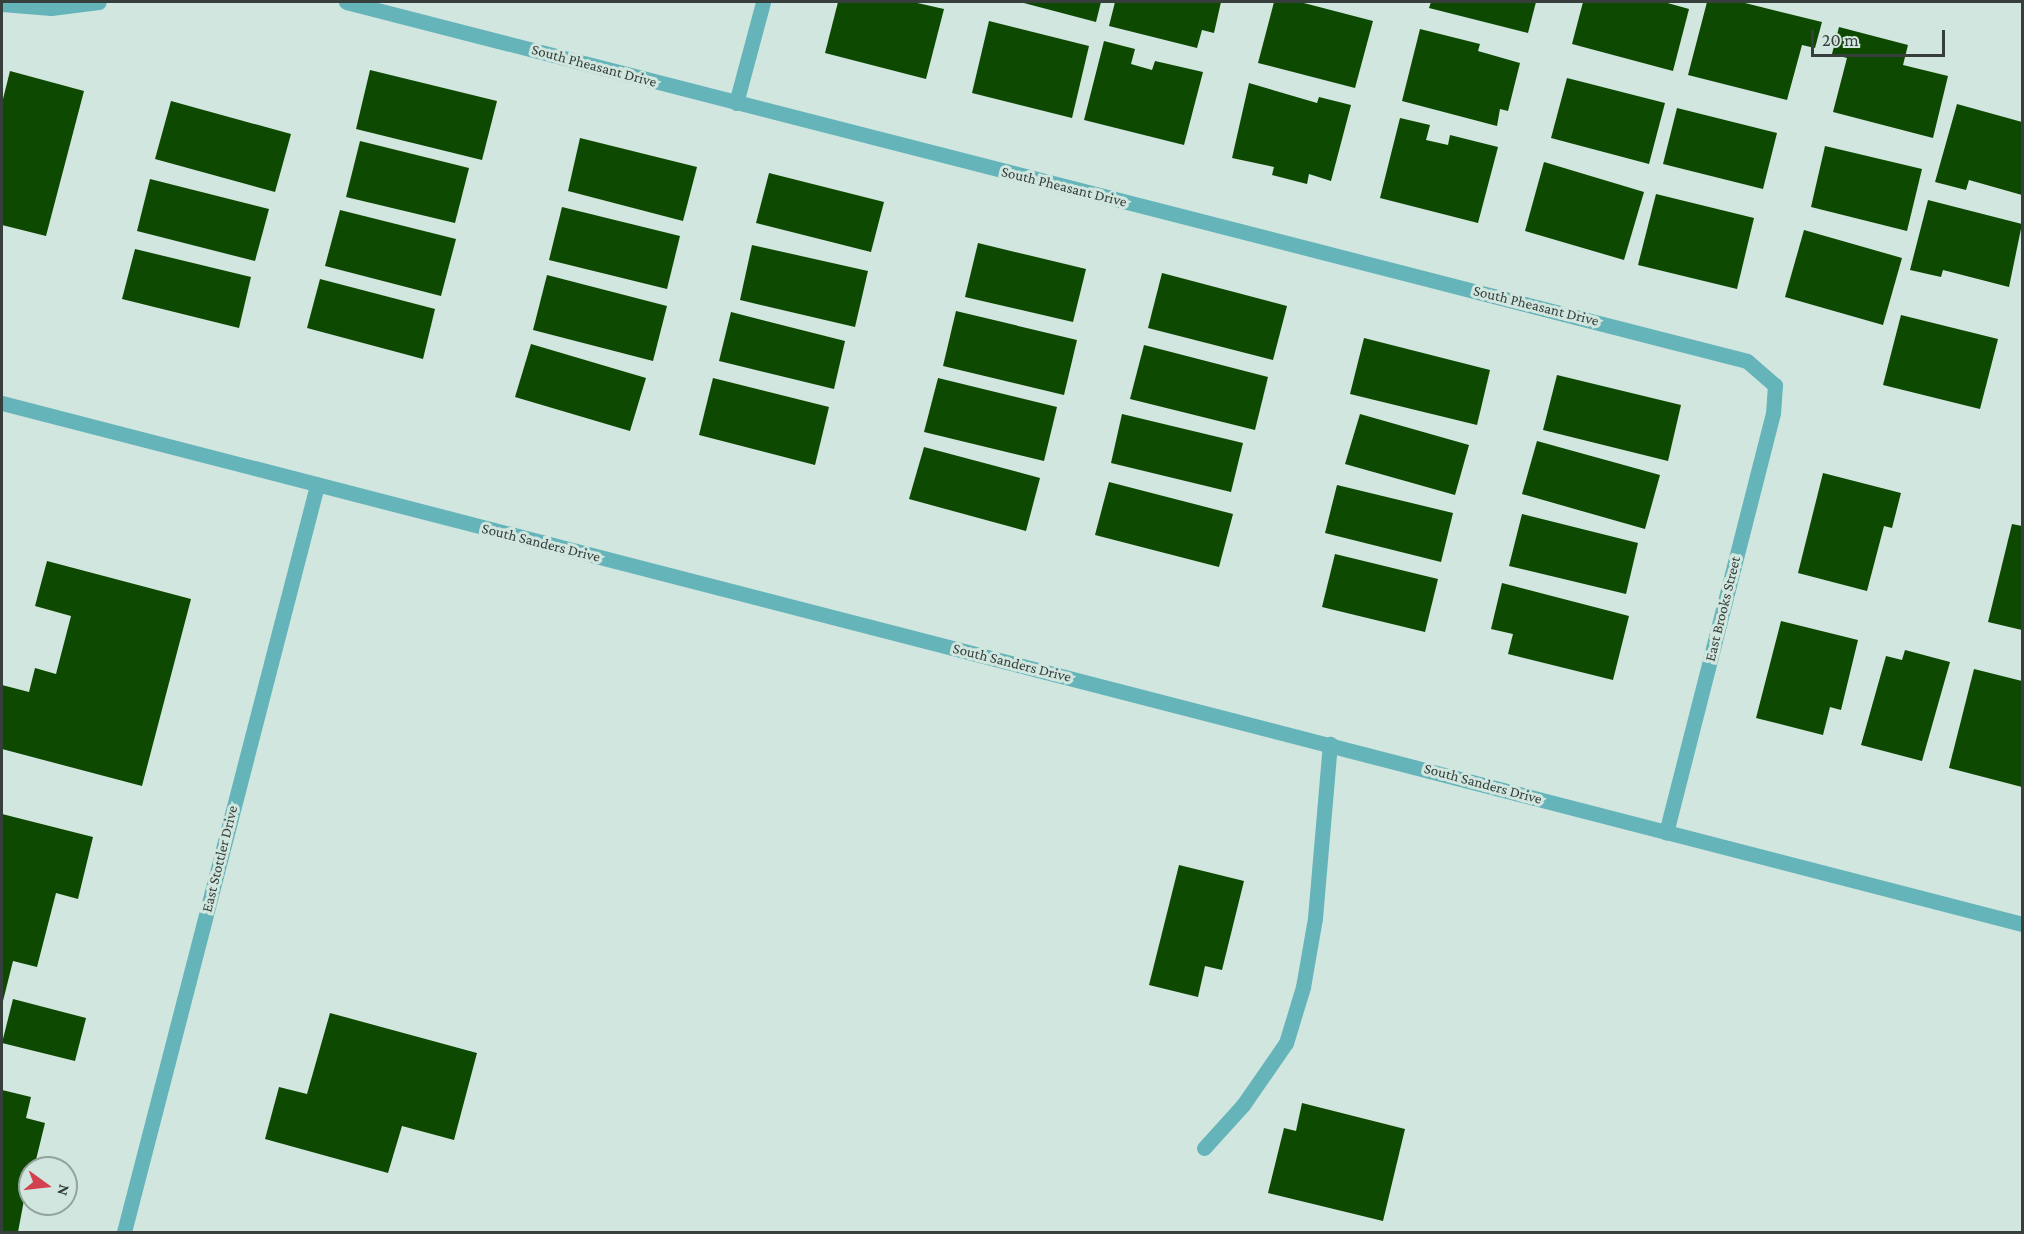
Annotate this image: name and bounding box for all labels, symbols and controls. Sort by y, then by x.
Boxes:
scale bar [1814,18,1948,56]
text: 20 m [1822,30,1859,50]
street label: South Pheasant Drive [530,41,658,91]
street label: South Pheasant Drive [999,163,1129,211]
street label: South Pheasant Drive [1471,282,1601,330]
street label: South Sanders Drive [480,520,602,566]
street label: East Brooks Street [1701,555,1745,663]
street label: South Sanders Drive [951,640,1073,686]
street label: South Sanders Drive [1422,760,1544,808]
street label: East Stottler Drive [198,804,242,914]
north arrow [18,1156,78,1216]
text: N [54,1183,74,1198]

